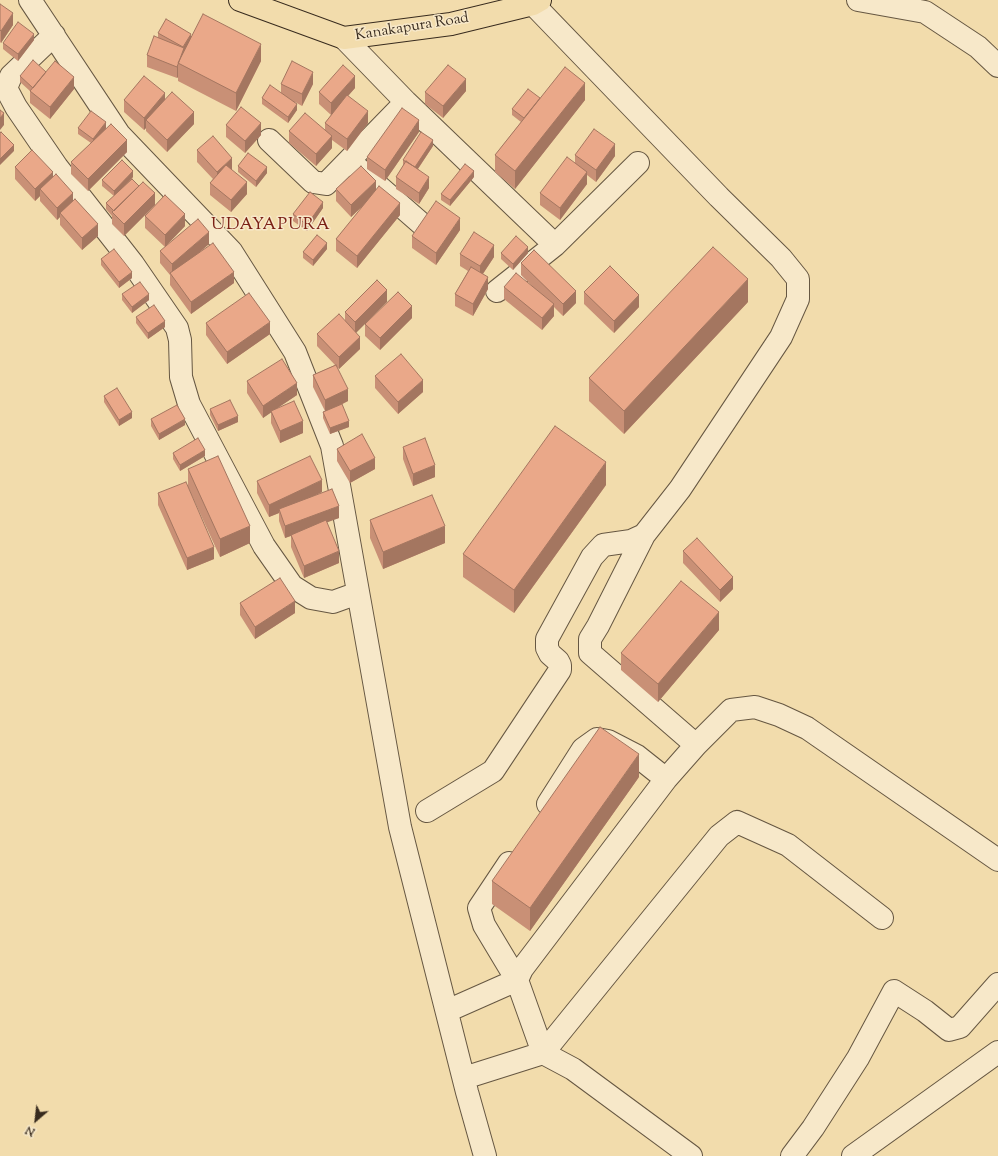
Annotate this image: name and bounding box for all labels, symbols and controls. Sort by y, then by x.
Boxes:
street label: Kanakapura Road [354,10,470,46]
district label: UDAYAPURA [211,216,331,236]
north arrow [16,1100,56,1140]
text: N [23,1121,38,1140]

